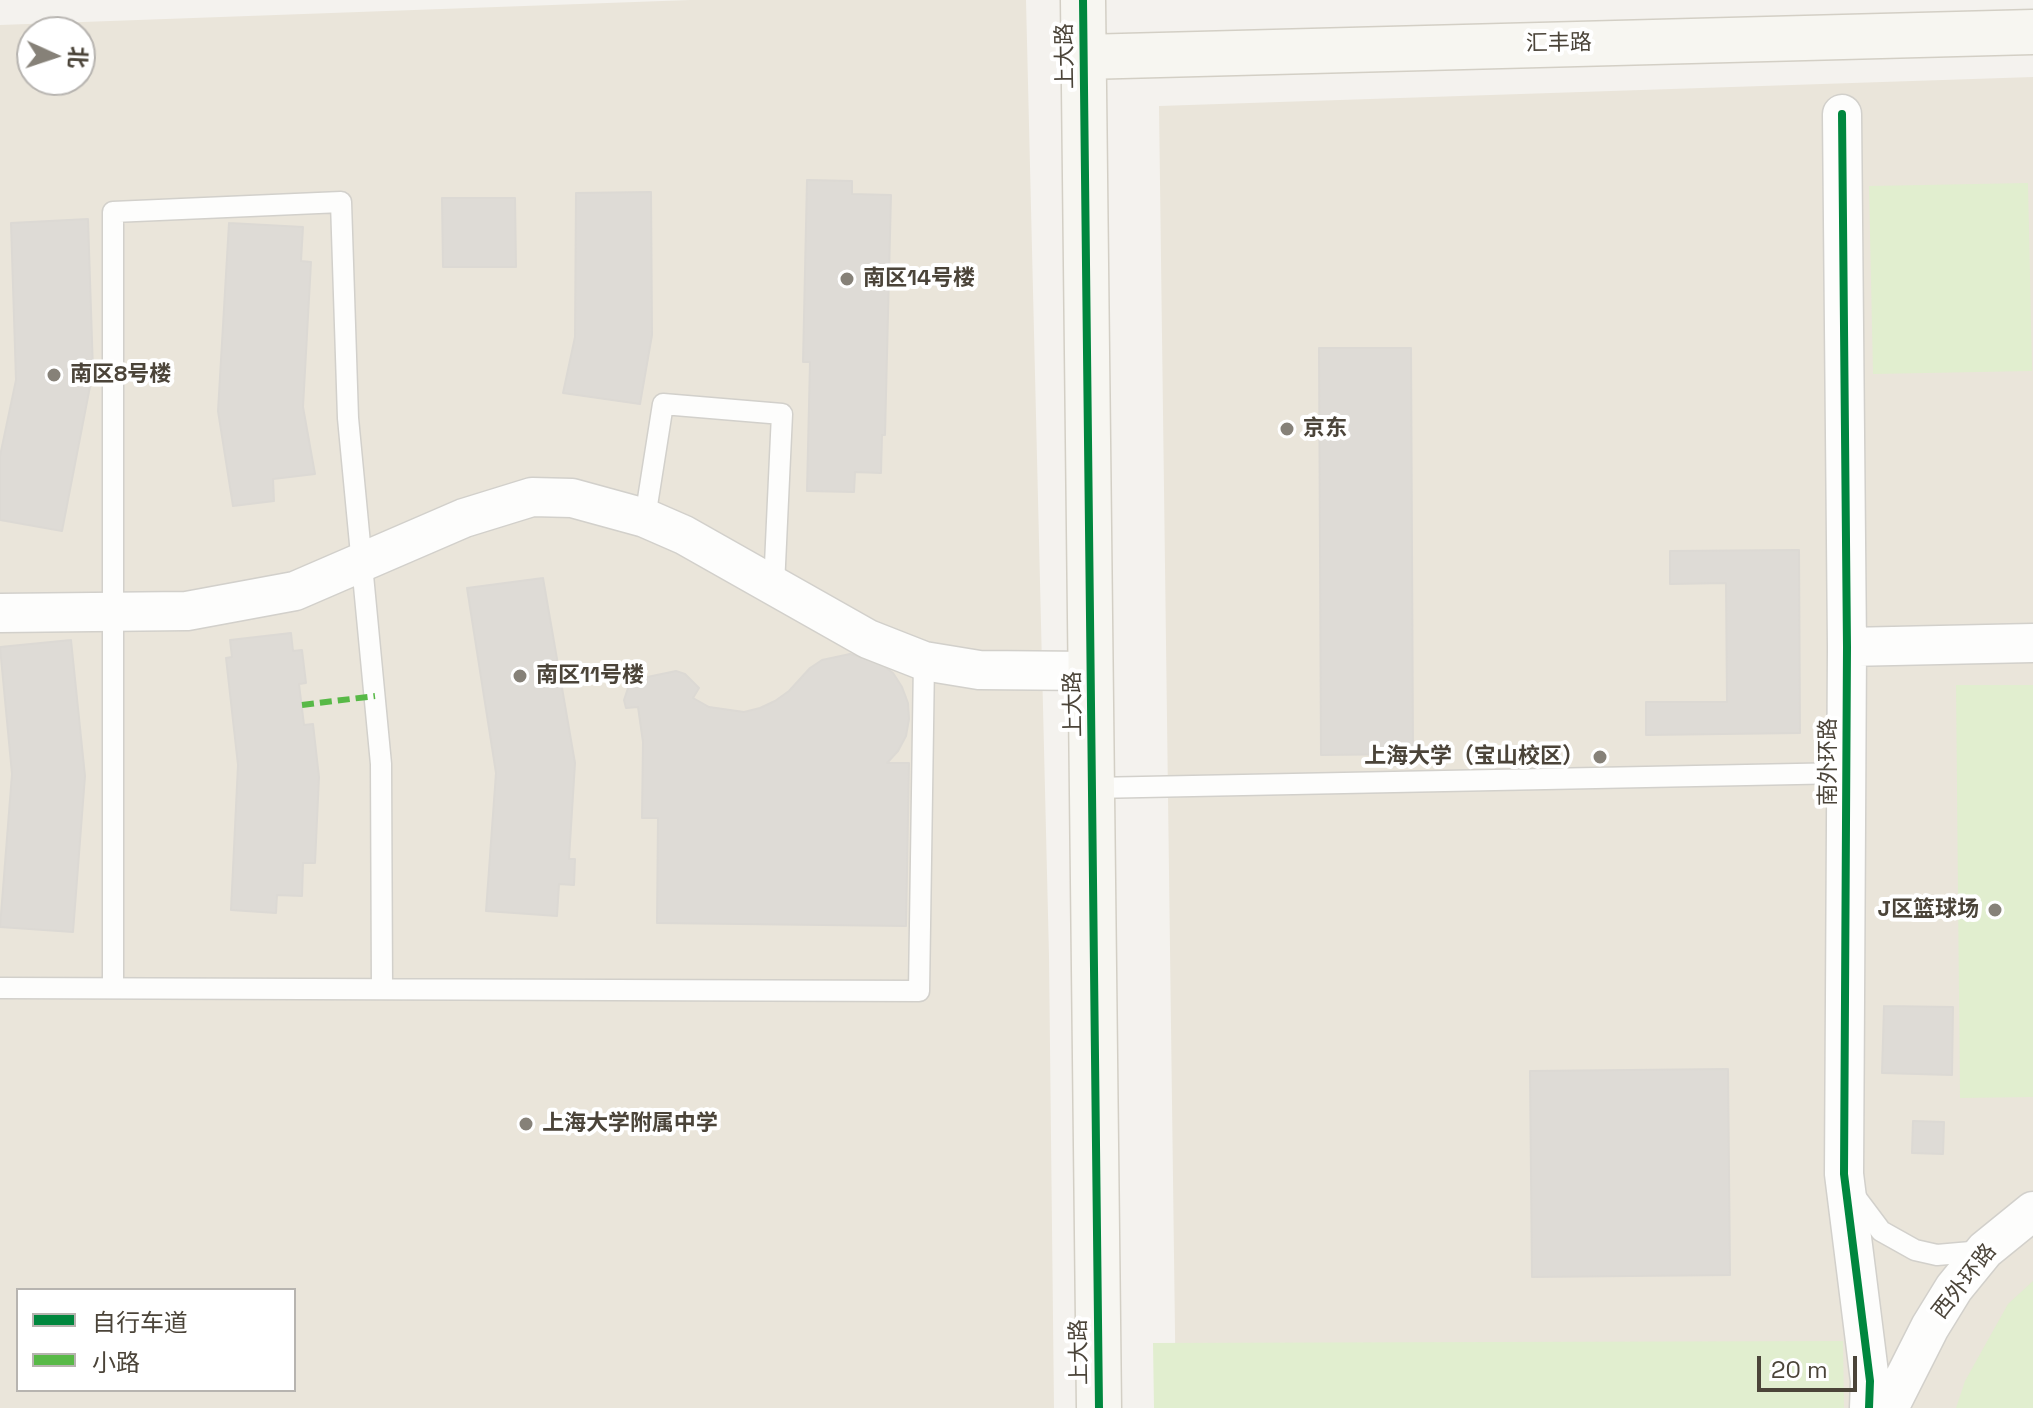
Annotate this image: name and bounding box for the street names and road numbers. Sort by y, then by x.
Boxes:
street label: 上大路 [1052,23,1080,89]
street label: 汇丰路 [1526,30,1592,58]
street label: 上大路 [1060,671,1088,737]
street label: 南外环路 [1816,718,1842,806]
street label: 西外环路 [1928,1239,2002,1325]
street label: 上大路 [1066,1319,1094,1385]

